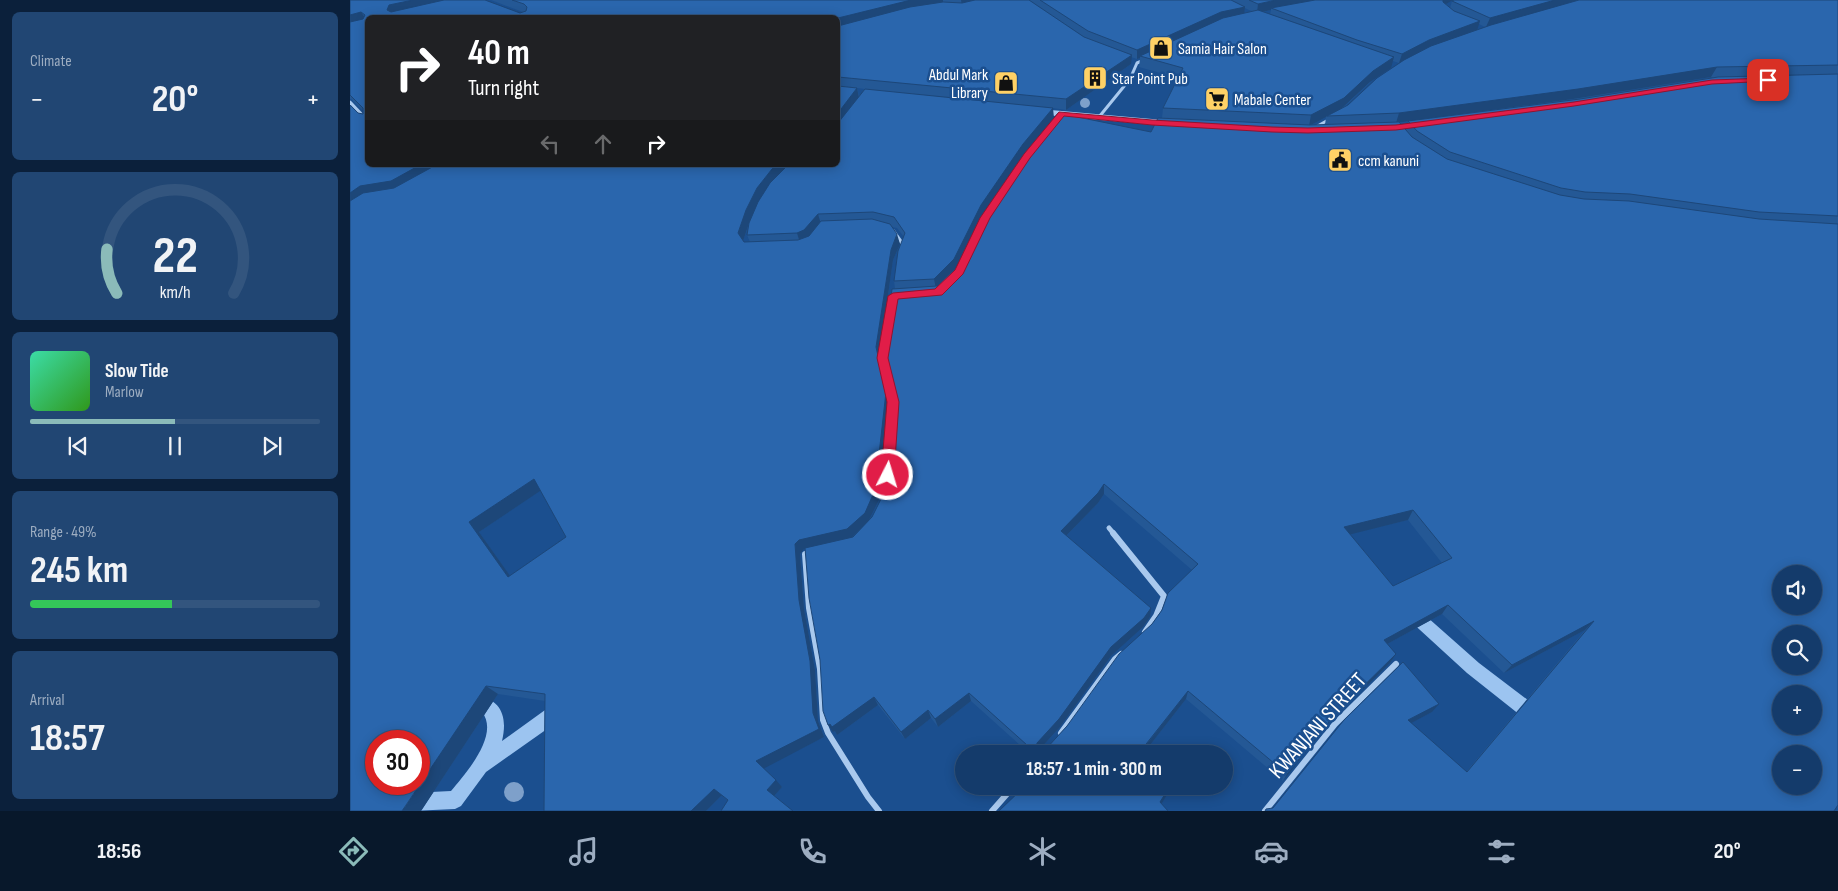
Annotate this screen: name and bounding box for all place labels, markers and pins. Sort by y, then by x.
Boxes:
shop icon: Samia Hair Salon [1148,35,1174,61]
place label: Samia Hair Salon [1178,40,1267,59]
pin [1747,59,1789,101]
building icon: Star Point Pub [1082,65,1108,91]
place label: Abdul Mark Library [928,66,988,103]
shop icon: Abdul Mark Library [993,70,1019,96]
place label: Star Point Pub [1112,70,1188,89]
supermarket icon: Mabale Center [1204,86,1230,112]
place label: Mabale Center [1234,91,1312,110]
public building icon: ccm kanuni [1327,147,1353,173]
place label: ccm kanuni [1358,152,1419,171]

